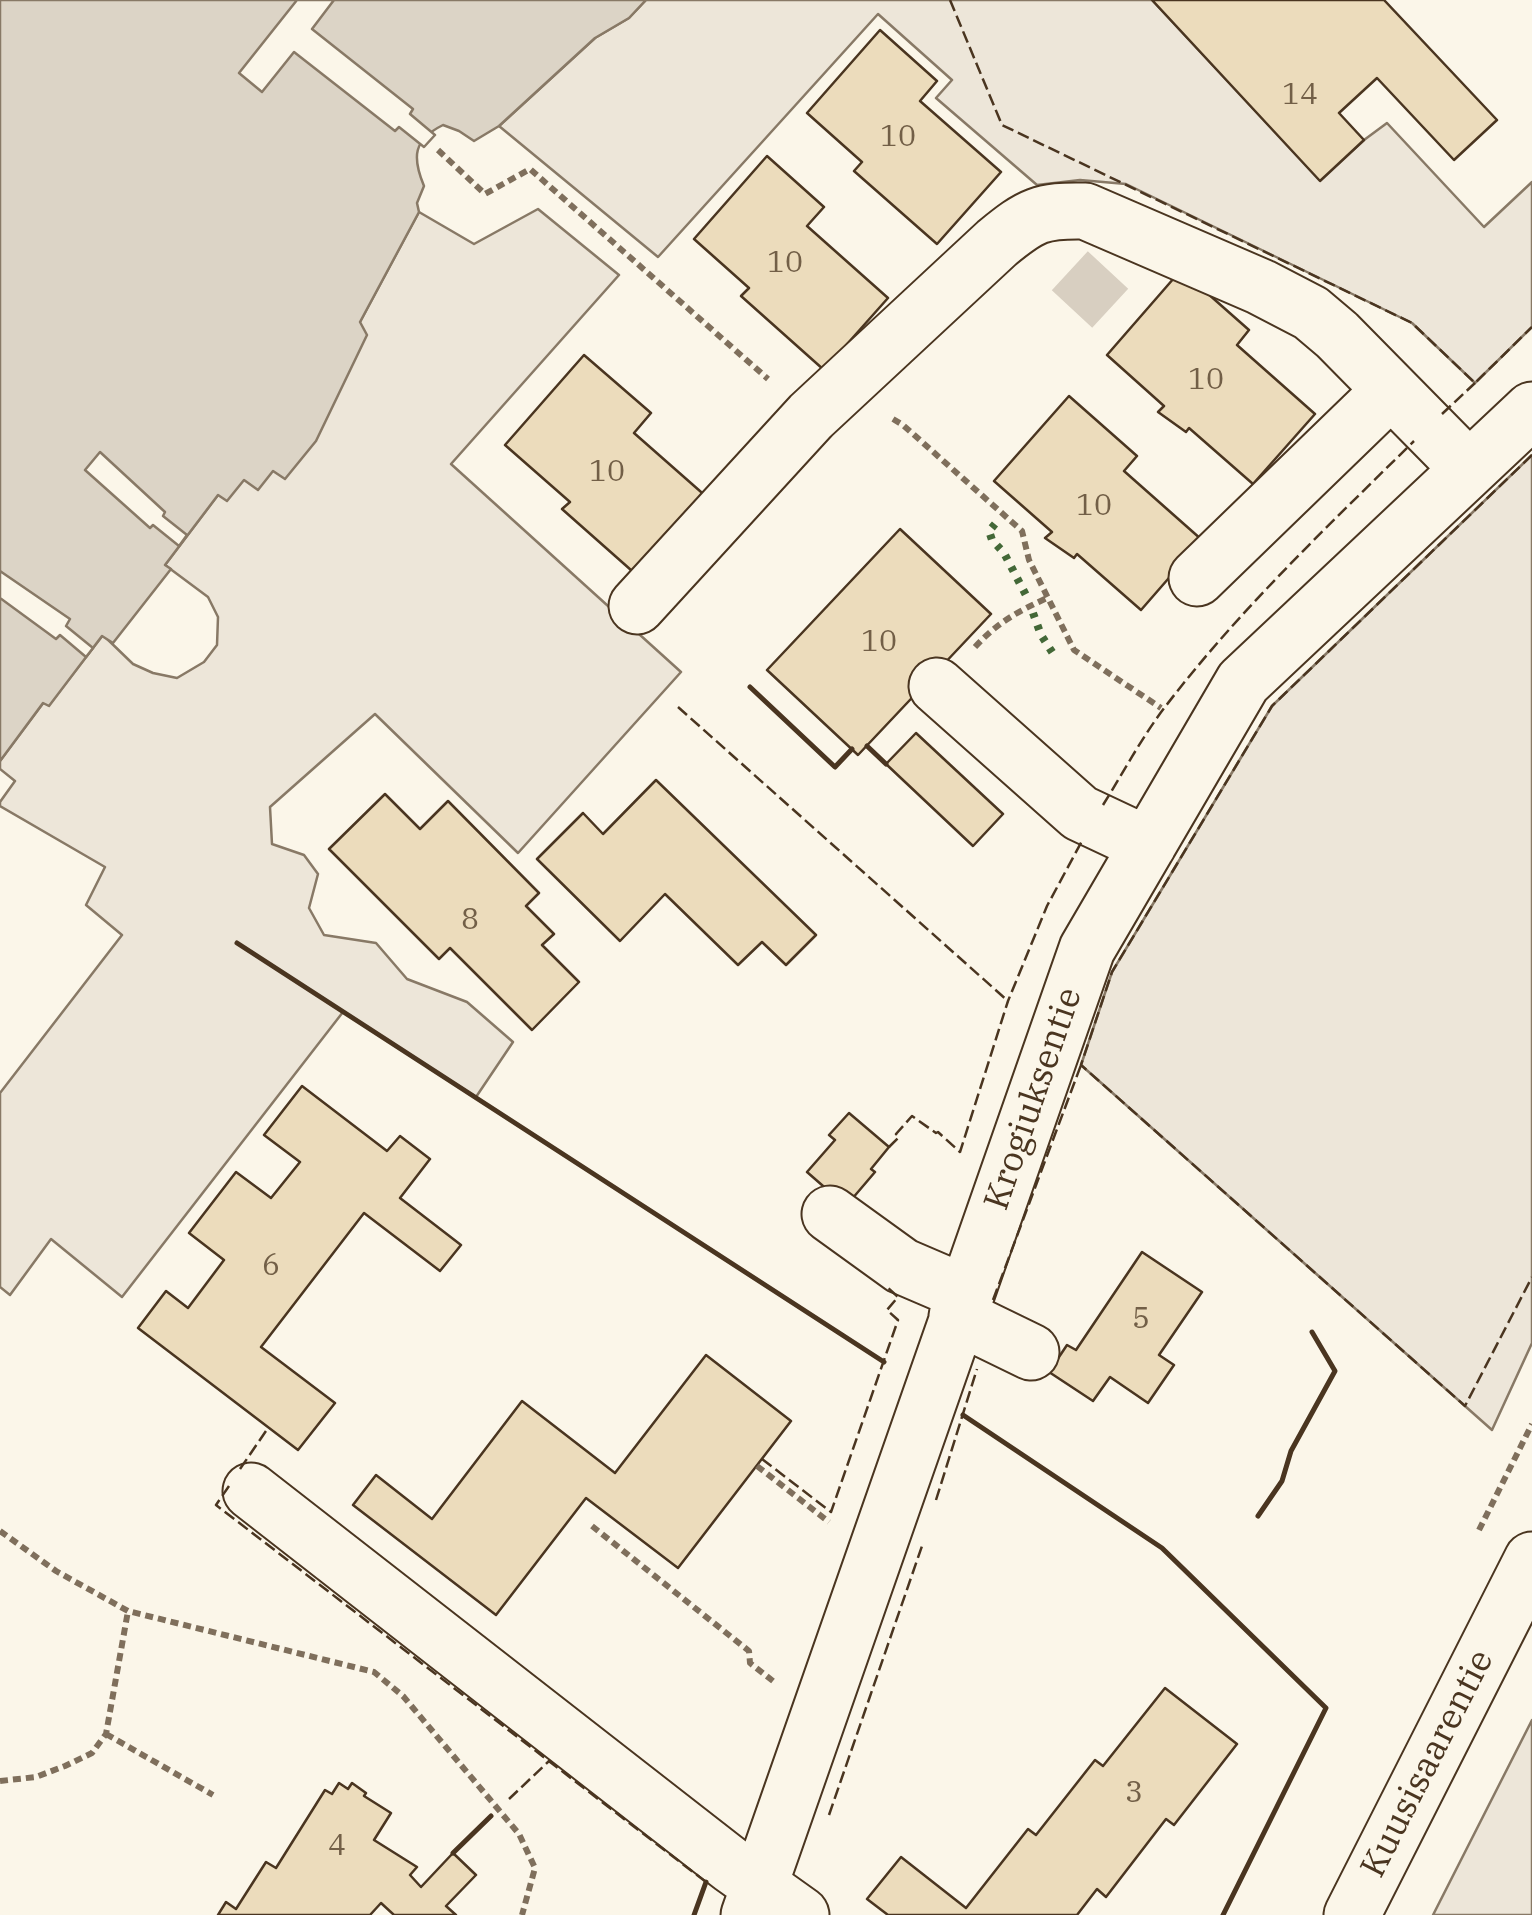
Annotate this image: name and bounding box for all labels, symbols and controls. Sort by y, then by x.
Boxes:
house number: 14 [1282,77,1318,113]
house number: 10 [880,119,916,155]
house number: 10 [767,245,803,281]
house number: 10 [1188,362,1224,398]
house number: 10 [589,454,625,490]
house number: 10 [1076,488,1112,524]
house number: 10 [861,624,897,660]
house number: 8 [461,902,479,938]
street label: Krogiuksentie [976,982,1092,1216]
house number: 6 [262,1248,280,1284]
house number: 5 [1132,1301,1150,1337]
street label: Kuusisaarentie [1353,1643,1503,1885]
house number: 3 [1125,1775,1143,1811]
house number: 4 [328,1828,346,1864]

